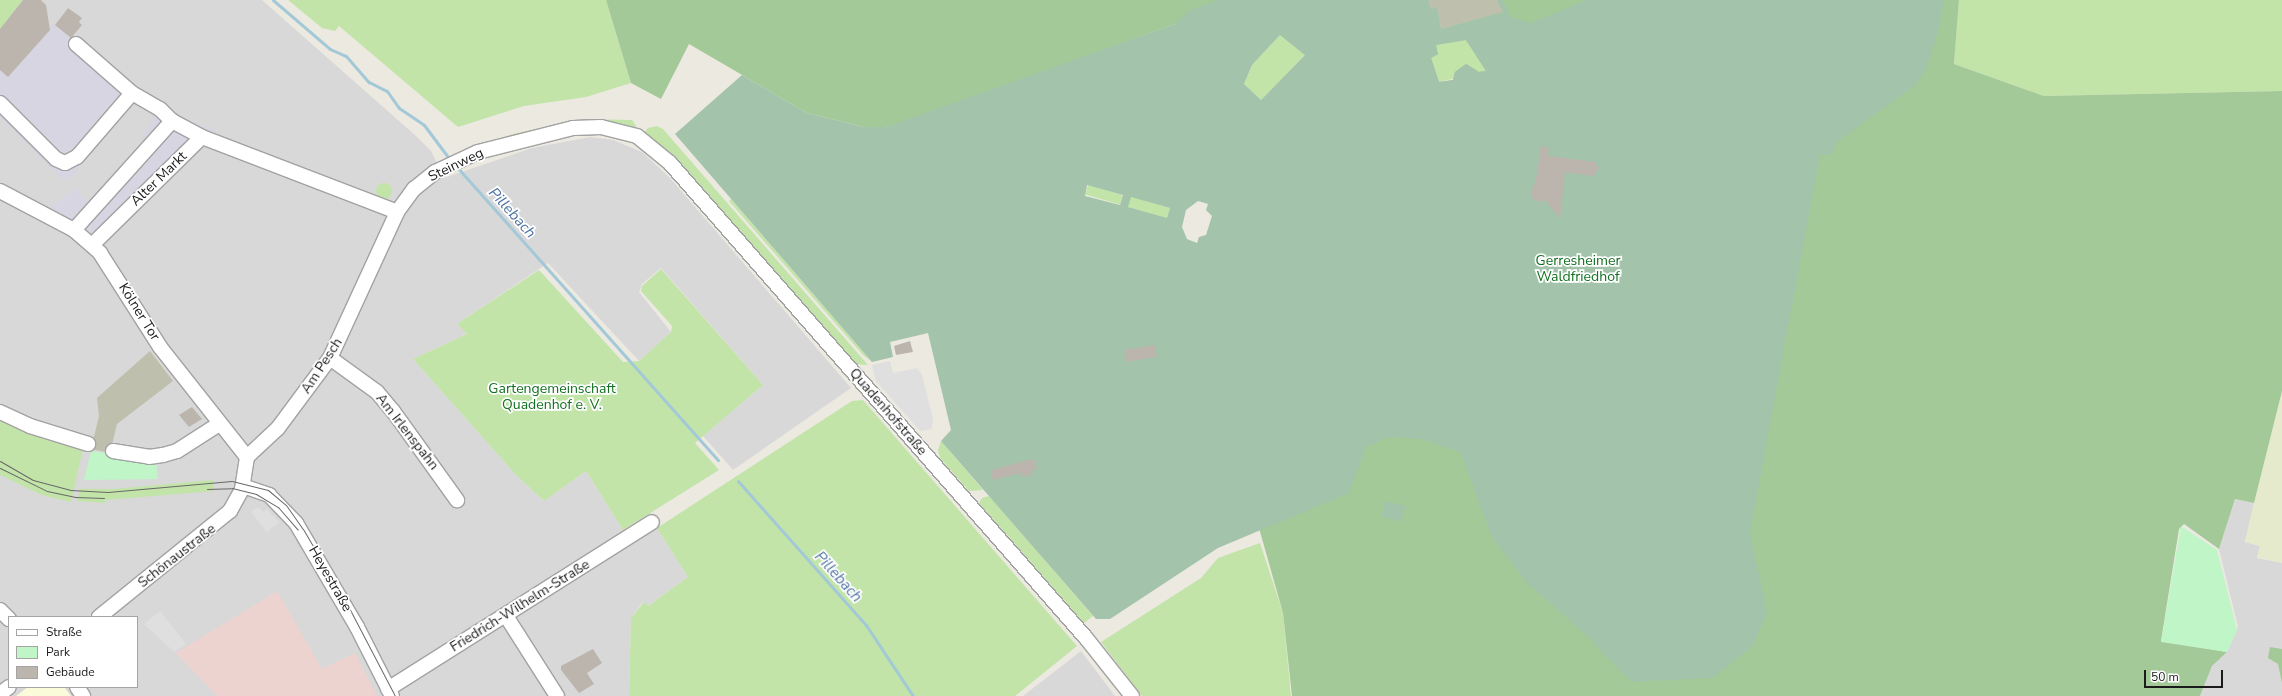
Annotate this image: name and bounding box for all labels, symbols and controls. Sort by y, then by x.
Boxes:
street label: Steinweg [426,144,486,186]
street label: Alter Markt [128,148,190,210]
water label: Pillebach [485,184,539,242]
park label: Gerresheimer Waldfriedhof [1536,253,1620,286]
street label: Kölner Tor [115,280,163,344]
street label: Am Pesch [298,335,346,397]
street label: Quadenhofstraße [846,365,930,459]
park label: Gartengemeinschaft Quadenhof e. V. [488,381,616,414]
street label: Am Irlenspahn [372,391,442,473]
street label: Schönaustraße [135,520,219,592]
street label: Heyestraße [305,543,355,615]
water label: Pillebach [811,548,865,606]
street label: Friedrich-Wilhelm-Straße [447,556,593,656]
legend [8,616,138,688]
text: Straße [46,624,82,640]
text: Park [46,644,70,660]
scale bar [2146,662,2225,688]
text: Gebäude [46,664,95,680]
text: 50 m [2151,669,2179,685]

